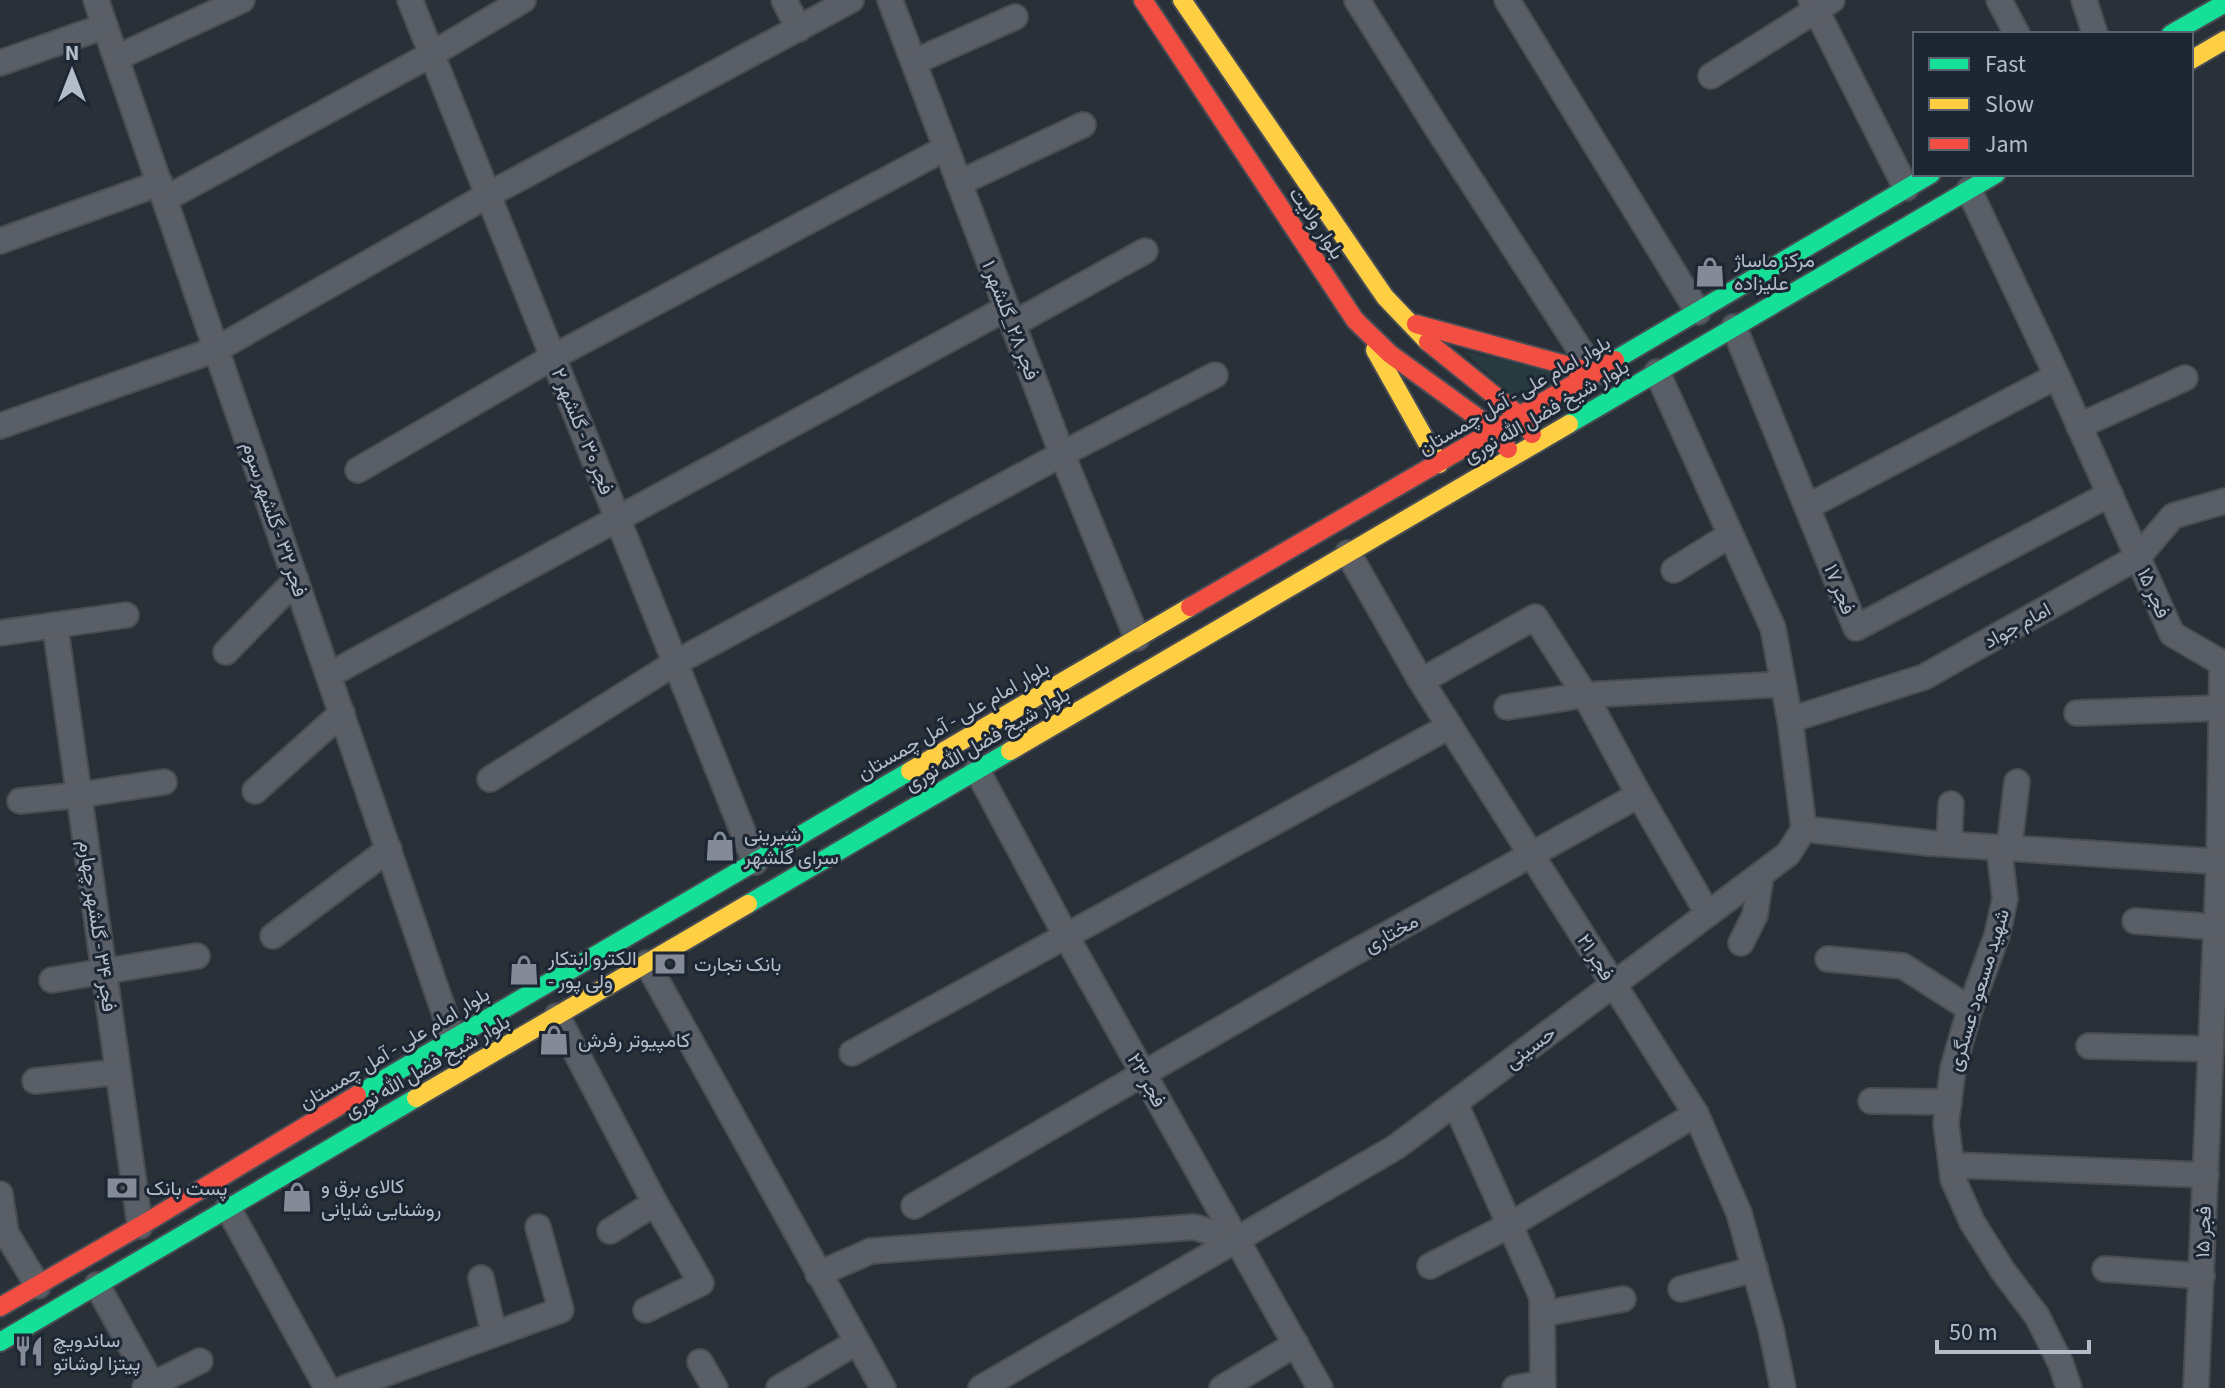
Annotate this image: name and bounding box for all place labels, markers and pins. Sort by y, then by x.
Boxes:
place label: مرکز ماساژ علیزاده [1733,247,1815,298]
shop icon: مرکز ماساژ علیزاده [1693,255,1727,289]
place label: شیرینی سرای گلشهر [743,821,839,872]
shop icon: شیرینی سرای گلشهر [703,829,737,863]
place label: الکترو ابتکار - ولی پور [547,945,637,996]
bank icon: بانک تجارت [653,947,687,981]
place label: بانک تجارت [694,951,781,979]
shop icon: الکترو ابتکار - ولی پور [507,953,541,987]
shop icon: کامپیوتر رفرش [537,1023,571,1057]
place label: کامپیوتر رفرش [578,1027,690,1055]
bank icon: پست بانک [105,1171,139,1205]
place label: کالای برق و روشنایی شایانی [321,1173,441,1224]
place label: پست بانک [146,1175,227,1203]
shop icon: کالای برق و روشنایی شایانی [280,1180,314,1214]
place label: ساندویچ پیتزا لوشاتو [53,1327,141,1378]
restaurant icon: ساندویچ پیتزا لوشاتو [12,1334,46,1368]

